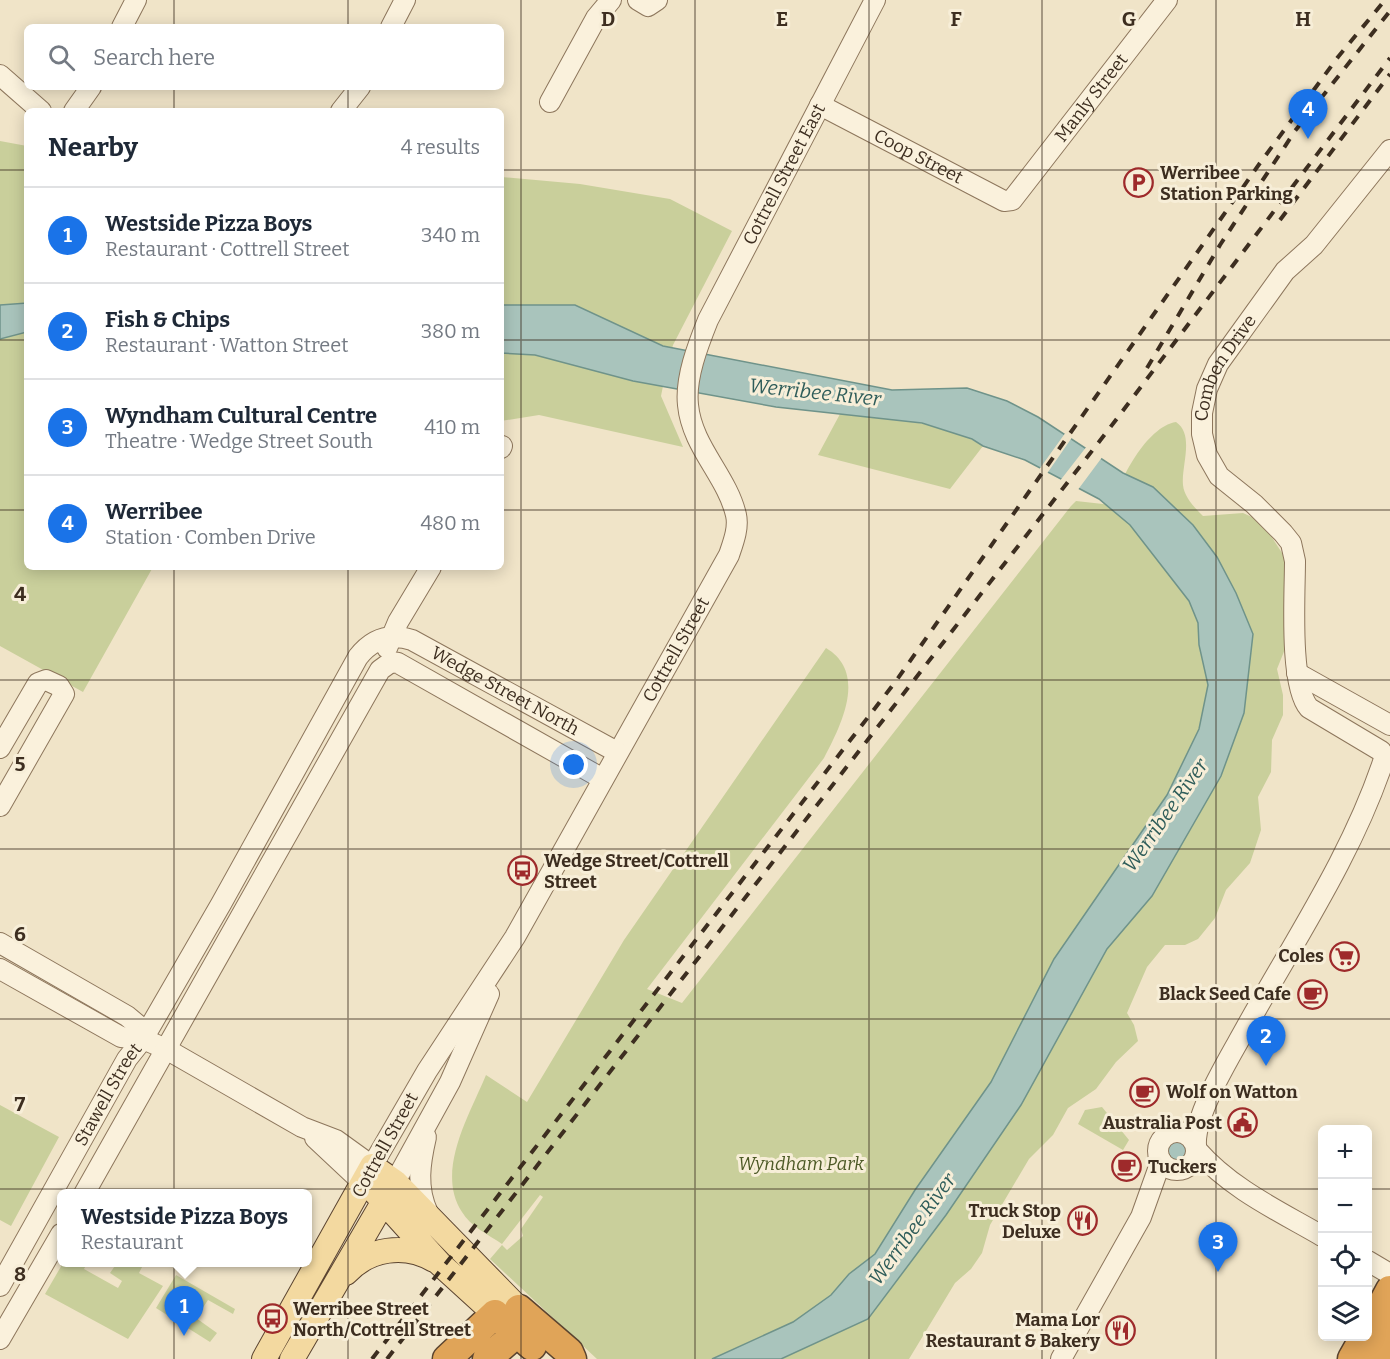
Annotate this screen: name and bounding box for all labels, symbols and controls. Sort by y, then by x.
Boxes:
text: D [601,7,615,31]
text: E [776,7,788,31]
text: F [950,7,962,31]
text: G [1122,7,1136,31]
text: H [1295,7,1311,31]
search box [24,24,504,90]
icon: search [45,41,78,74]
text: Search here [93,44,215,71]
street label: Manly Street [1050,49,1133,146]
pin: 4 [1288,90,1328,139]
street label: Cottrell Street East [738,99,830,249]
street label: Coop Street [870,124,967,189]
text: Nearby [48,132,138,163]
text: 4 results [401,135,480,159]
place label: Werribee Station Parking [1160,162,1293,205]
parking icon: Werribee Station Parking [1123,167,1155,199]
text: Westside Pizza Boys [105,210,312,237]
text: 1 [63,223,72,247]
text: 340 m [421,223,480,247]
text: Restaurant · Cottrell Street [105,237,350,261]
text: Fish & Chips [105,306,230,333]
street label: Comben Drive [1191,310,1261,421]
text: 2 [62,319,73,343]
text: 380 m [421,319,480,343]
text: Restaurant · Watton Street [105,333,348,357]
water label: Werribee River [748,373,883,411]
text: Wyndham Cultural Centre [105,402,377,429]
text: 3 [62,415,73,439]
text: 410 m [424,415,480,439]
text: Theatre · Wedge Street South [105,429,373,453]
text: Werribee [105,498,203,525]
text: 4 [61,511,74,535]
text: 480 m [420,511,480,535]
text: Station · Comben Drive [105,525,316,549]
text: 4 [14,582,26,606]
street label: Cottrell Street [638,593,714,706]
street label: Wedge Street North [427,642,583,740]
your location [559,750,588,779]
text: 5 [15,752,26,776]
water label: Werribee River [1117,753,1213,876]
place label: Wedge Street/Cottrell Street [544,850,729,893]
bus stop icon: Wedge Street/Cottrell Street [507,855,539,887]
text: 6 [14,922,26,946]
supermarket icon: Coles [1329,940,1361,972]
place label: Coles [1278,945,1324,967]
cafe icon: Black Seed Cafe [1296,978,1328,1010]
place label: Black Seed Cafe [1159,983,1291,1005]
pin: 2 [1246,1016,1286,1066]
street label: Stawell Street [70,1038,147,1150]
cafe icon: Wolf on Watton [1129,1076,1161,1108]
place label: Wolf on Watton [1166,1081,1298,1103]
street label: Cottrell Street [347,1088,423,1201]
text: 7 [15,1092,26,1116]
public building icon: Australia Post [1227,1107,1259,1139]
place label: Australia Post [1102,1112,1222,1134]
map controls [1318,1125,1372,1341]
button: + [1318,1125,1372,1179]
cafe icon: Tuckers [1111,1151,1143,1183]
park label: Wyndham Park [738,1153,864,1175]
place label: Tuckers [1148,1156,1217,1178]
water label: Werribee River [863,1168,961,1290]
button: − [1318,1179,1372,1233]
popup [57,1189,312,1267]
place label: Truck Stop Deluxe [968,1200,1061,1243]
text: Westside Pizza Boys [81,1203,288,1230]
restaurant icon: Truck Stop Deluxe [1066,1205,1098,1237]
pin: 3 [1198,1222,1238,1272]
text: Restaurant [81,1230,183,1254]
button: locate [1318,1233,1372,1287]
text: 8 [14,1262,26,1286]
pin: 1 [164,1286,204,1336]
button: layers [1318,1287,1372,1341]
place label: Werribee Street North/Cottrell Street [293,1298,471,1341]
bus stop icon: Werribee Street North/Cottrell Street [256,1303,288,1335]
place label: Mama Lor Restaurant & Bakery [926,1309,1101,1352]
restaurant icon: Mama Lor Restaurant & Bakery [1105,1314,1137,1346]

